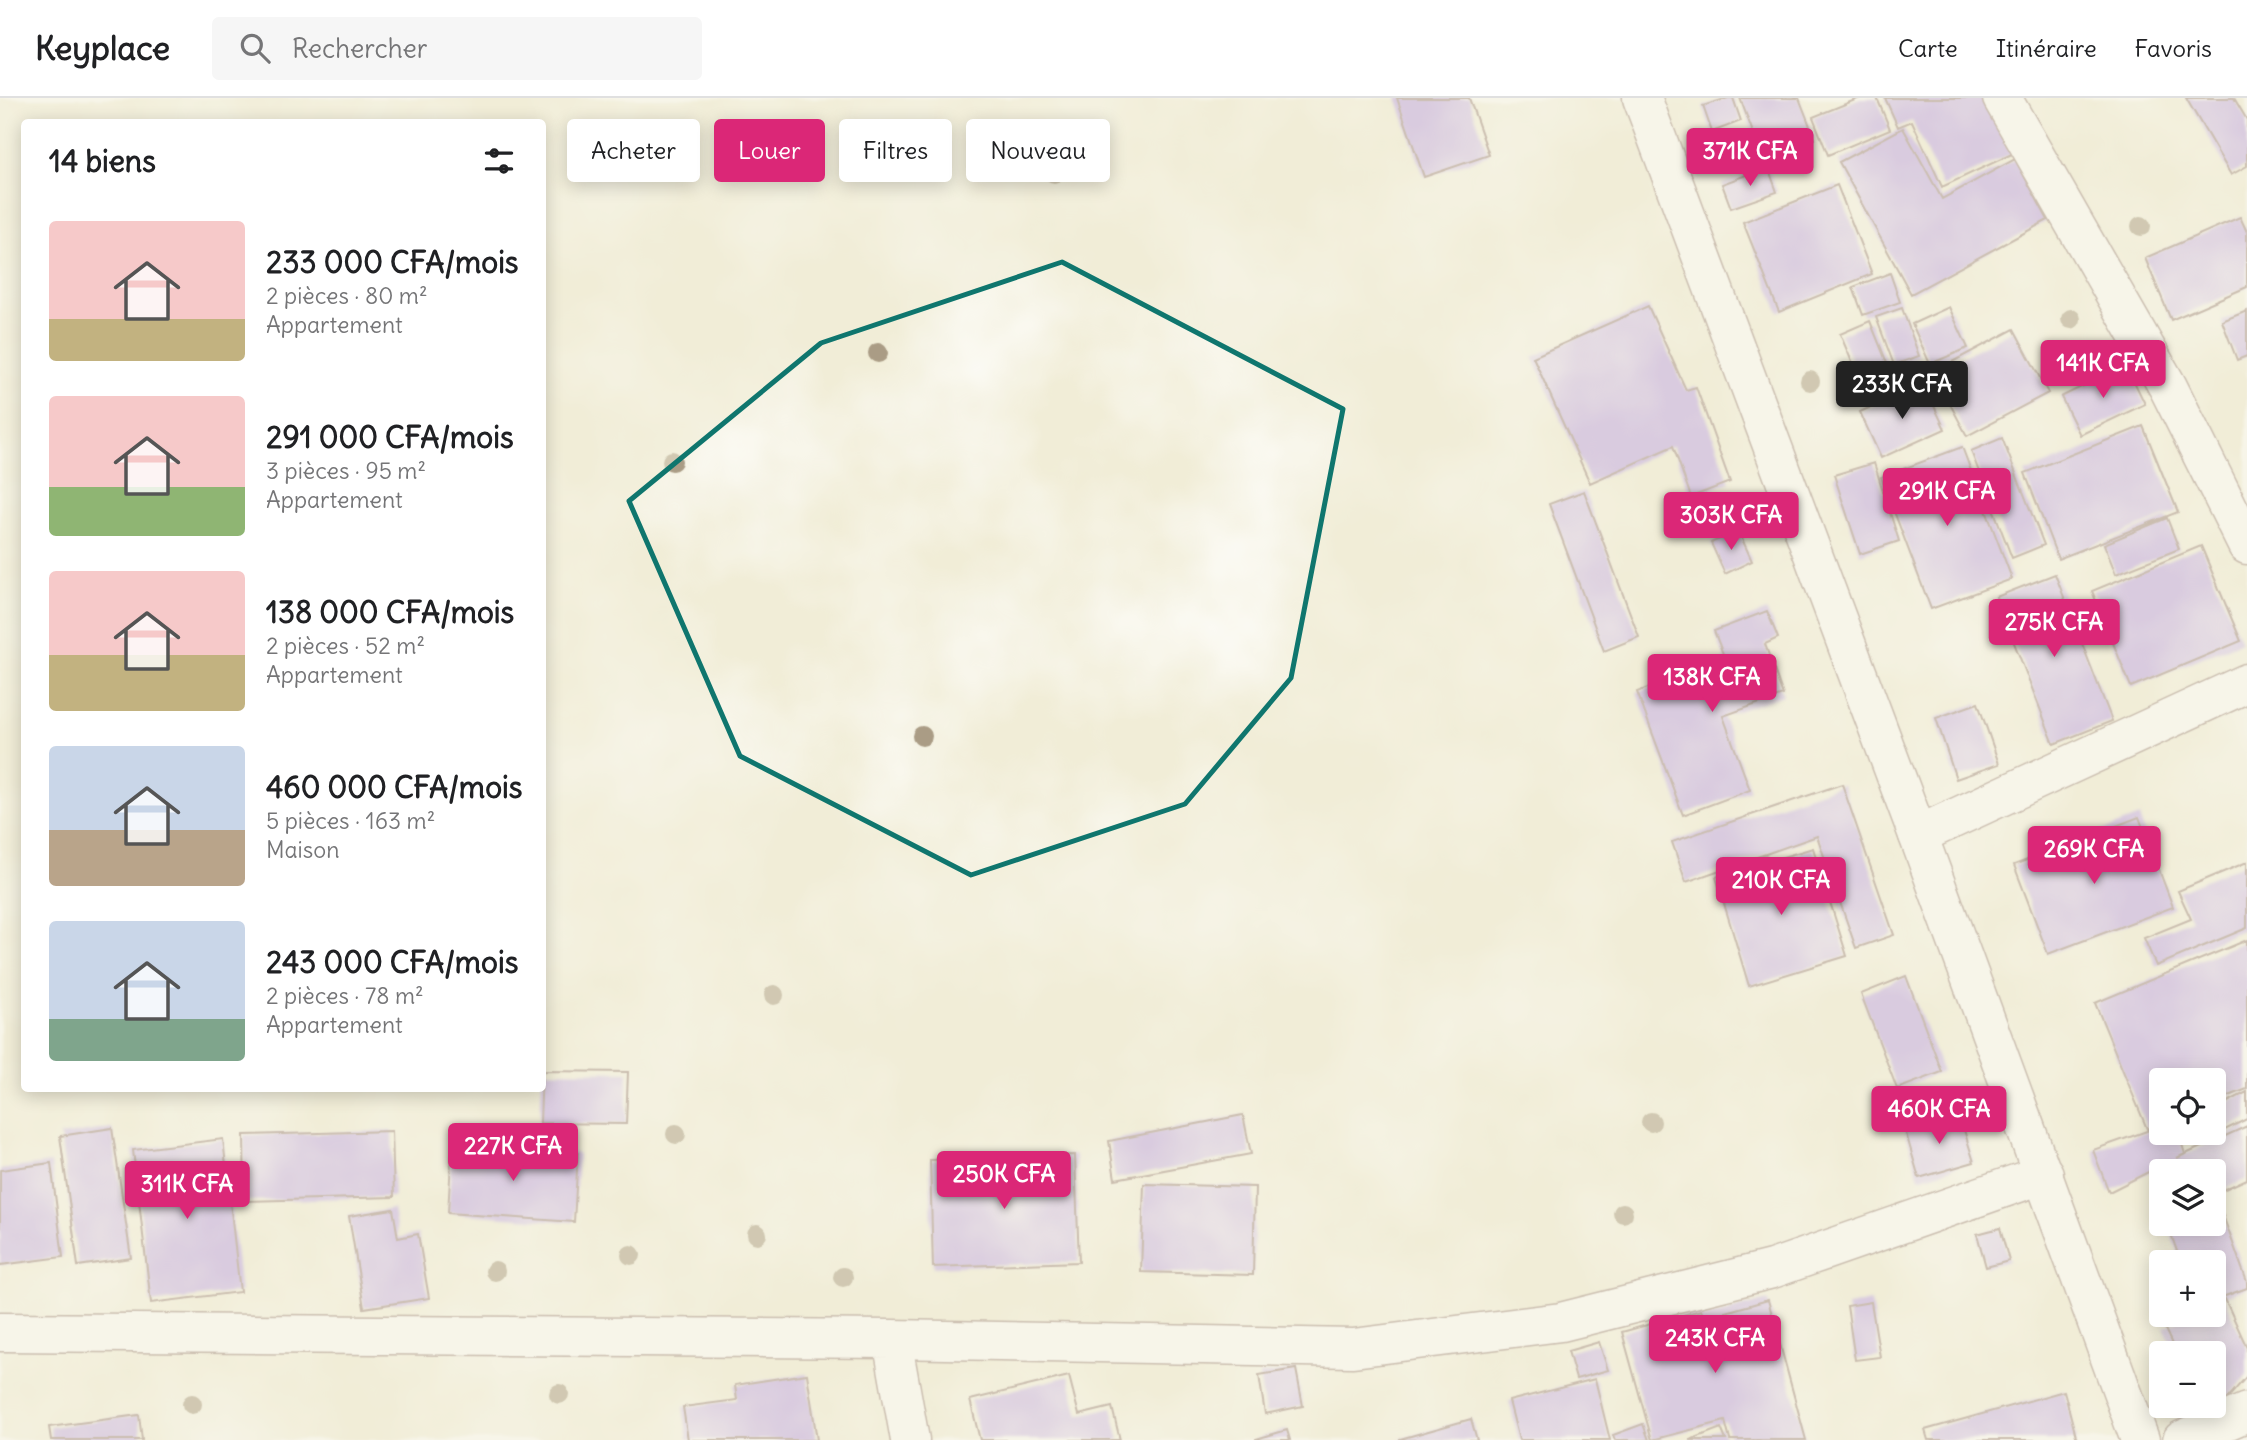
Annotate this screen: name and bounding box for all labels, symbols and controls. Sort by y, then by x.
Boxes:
search box [212,17,702,80]
text: Keyplace [35,27,170,69]
icon: search [236,29,274,67]
text: Rechercher [292,32,427,65]
text: Carte [1898,33,1958,63]
text: Itinéraire [1996,33,2097,63]
text: Favoris [2135,33,2212,63]
chip: Acheter [567,119,700,182]
chip: Louer [714,119,825,182]
chip: Filtres [839,119,952,182]
chip: Nouveau [966,119,1110,182]
pin: 371K CFA [1678,129,1822,188]
text: 371K CFA [1703,136,1797,165]
text: 14 biens [49,142,156,180]
icon: filters [480,142,518,180]
text: 233 000 CFA/mois [266,243,519,281]
icon: home [105,249,189,333]
text: 2 pièces · 80 m² [266,281,428,310]
text: Appartement [266,310,403,339]
pin: 141K CFA [2031,341,2175,400]
text: 141K CFA [2057,348,2149,377]
pin: 233K CFA [1830,362,1974,421]
text: 233K CFA [1852,369,1952,398]
text: 291 000 CFA/mois [266,418,514,456]
icon: home [105,424,189,508]
text: 3 pièces · 95 m² [266,456,426,485]
pin: 291K CFA [1875,468,2019,528]
text: 291K CFA [1899,476,1995,505]
text: Appartement [266,485,403,514]
pin: 303K CFA [1659,492,1803,552]
text: 303K CFA [1680,500,1782,529]
text: 138 000 CFA/mois [266,593,514,631]
icon: home [105,599,189,683]
pin: 275K CFA [1982,600,2126,659]
text: 275K CFA [2005,607,2103,636]
text: 2 pièces · 52 m² [266,631,425,660]
pin: 138K CFA [1640,654,1784,714]
text: Appartement [266,660,403,689]
text: 138K CFA [1664,662,1760,691]
text: 460 000 CFA/mois [266,768,522,806]
icon: home [105,774,189,858]
text: 5 pièces · 163 m² [266,806,435,835]
pin: 269K CFA [2022,826,2166,886]
text: 269K CFA [2044,834,2144,863]
text: Maison [266,835,340,864]
pin: 210K CFA [1709,858,1853,917]
text: 210K CFA [1732,865,1830,894]
text: 243 000 CFA/mois [266,943,518,981]
icon: home [105,949,189,1033]
text: 2 pièces · 78 m² [266,981,424,1010]
text: Appartement [266,1010,403,1039]
map controls [2149,1068,2226,1418]
button: locate [2149,1068,2226,1145]
pin: 460K CFA [1867,1086,2011,1146]
text: 460K CFA [1887,1094,1991,1123]
pin: 227K CFA [441,1124,585,1183]
text: 227K CFA [464,1131,562,1160]
pin: 250K CFA [932,1152,1076,1211]
text: 250K CFA [953,1159,1055,1188]
button: layers [2149,1159,2226,1236]
pin: 311K CFA [115,1162,259,1221]
text: 311K CFA [141,1169,233,1198]
button: + [2149,1250,2226,1327]
pin: 243K CFA [1643,1316,1787,1375]
text: 243K CFA [1665,1323,1765,1352]
button: − [2149,1341,2226,1418]

